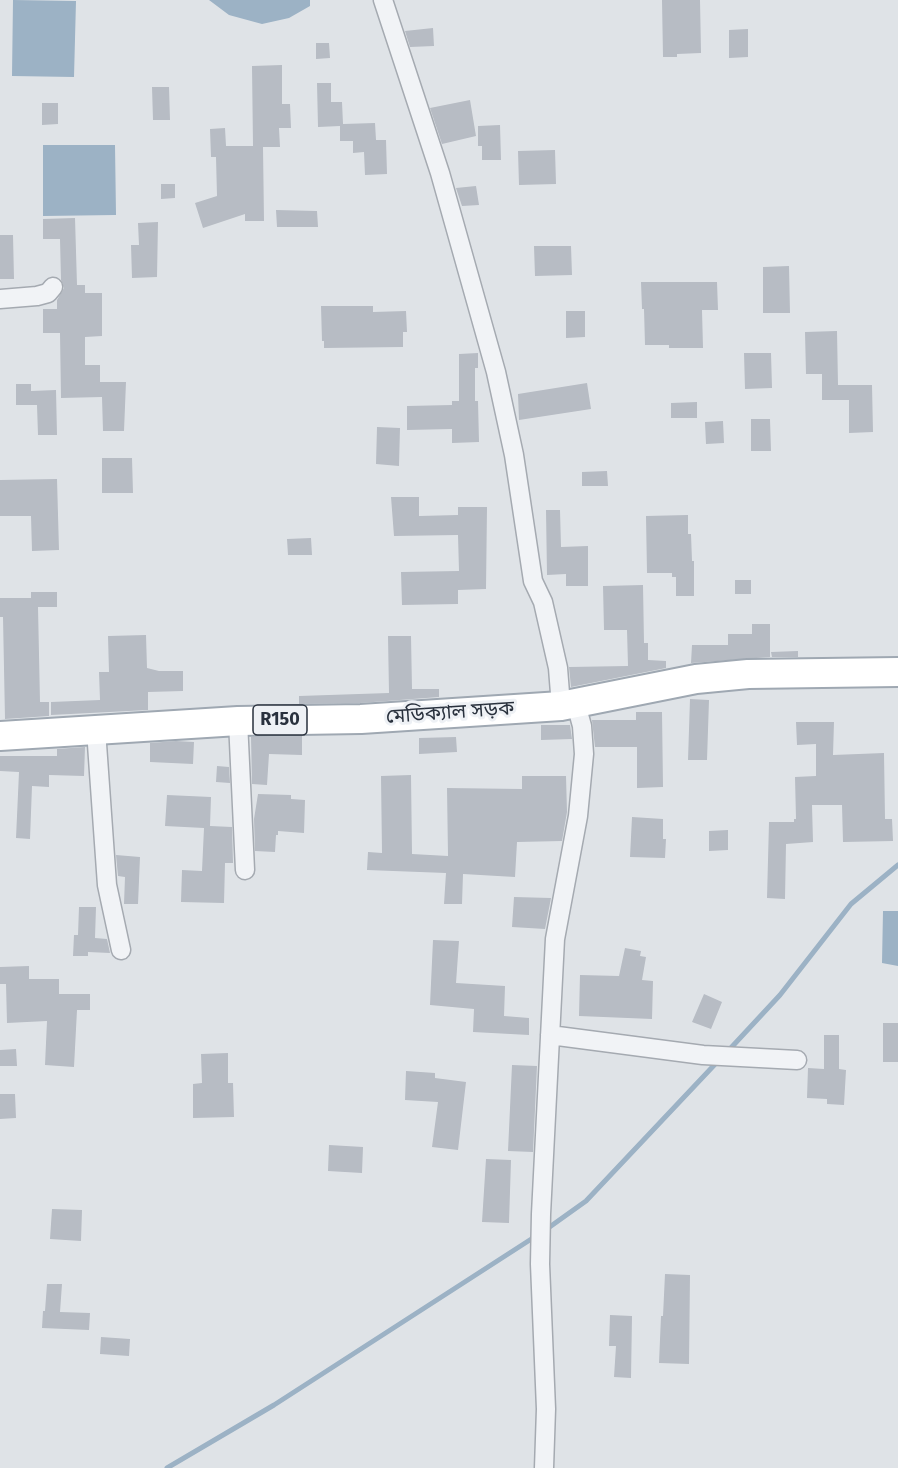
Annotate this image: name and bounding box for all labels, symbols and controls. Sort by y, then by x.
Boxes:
street label: মেডিক্যাল সড়ক [385,697,515,729]
road number: R150 [253,705,307,735]

